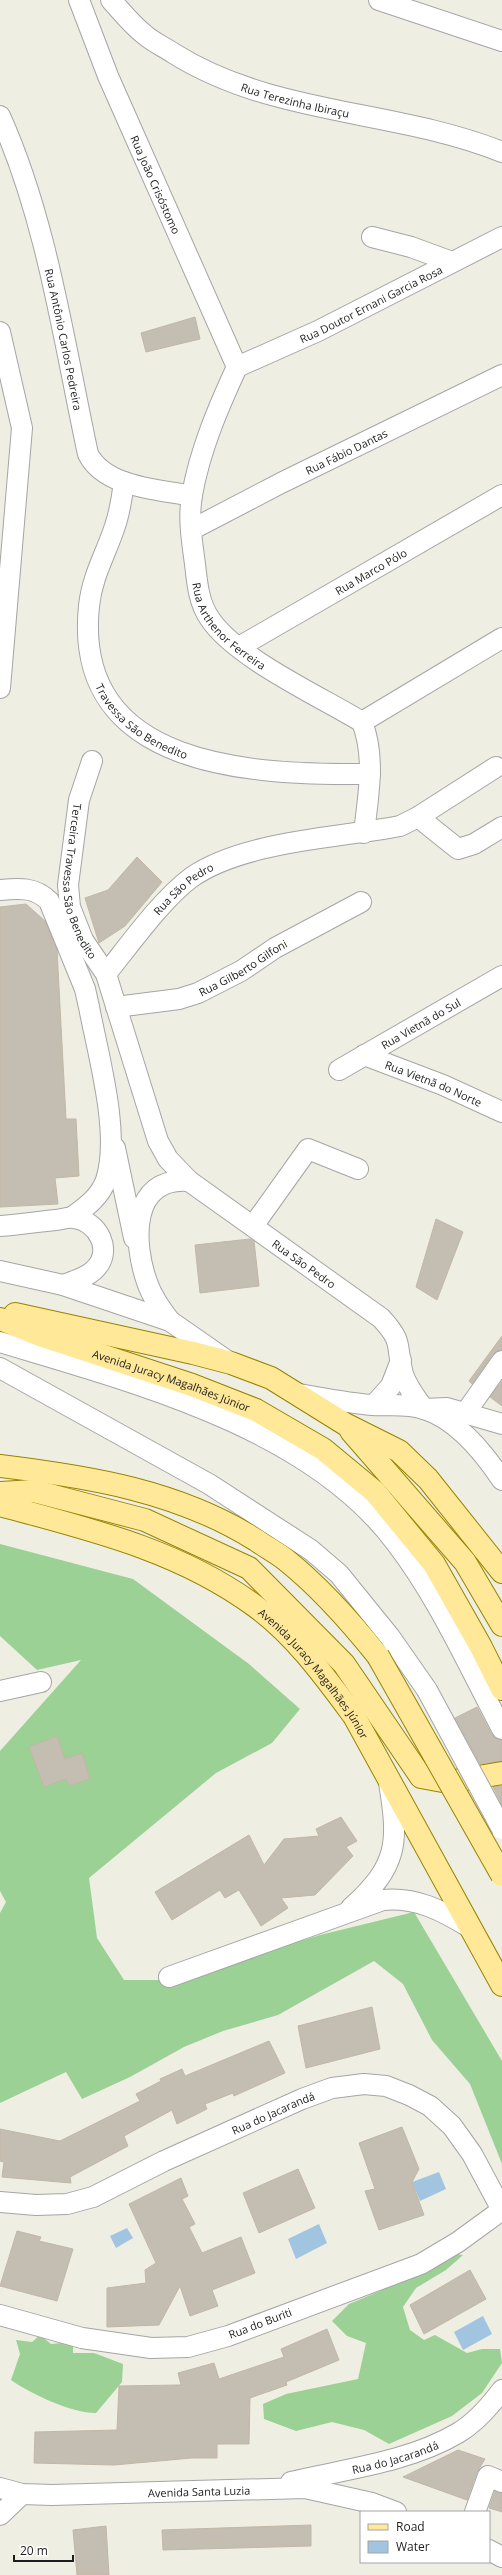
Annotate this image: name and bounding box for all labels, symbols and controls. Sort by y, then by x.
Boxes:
street label: Rua Terezinha Ibiraçu [239,79,351,120]
street label: Rua João Crisóstomo [128,133,185,237]
street label: Rua Doutor Ernani Garcia Rosa [297,261,445,346]
street label: Rua Antônio Carlos Pedreira [42,267,86,412]
street label: Rua Fábio Dantas [303,425,390,478]
street label: Rua Marco Pólo [332,544,410,598]
street label: Rua Arthenor Ferreira [190,581,269,673]
street label: Travessa São Benedito [93,681,190,762]
street label: Terceira Travessa São Benedito [60,803,101,962]
street label: Rua São Pedro [149,859,216,918]
street label: Rua Gilberto Gilfoni [196,936,289,999]
street label: Rua Vietnã do Sul [378,994,463,1052]
street label: Rua Vietnã do Norte [383,1056,485,1109]
street label: Rua São Pedro [269,1235,339,1291]
street label: Avenida Juracy Magalhães Júnior [91,1345,253,1415]
street label: Avenida Juracy Magalhães Júnior [256,1604,373,1742]
street label: Rua do Jacarandá [229,2088,317,2137]
street label: Rua do Buriti [226,2304,294,2342]
street label: Rua do Jacarandá [350,2437,441,2476]
street label: Avenida Santa Luzia [148,2482,250,2500]
legend [360,2511,490,2563]
text: Road [396,2518,425,2535]
scale bar [14,2537,73,2563]
text: Water [396,2538,430,2555]
text: 20 m [20,2542,48,2559]

